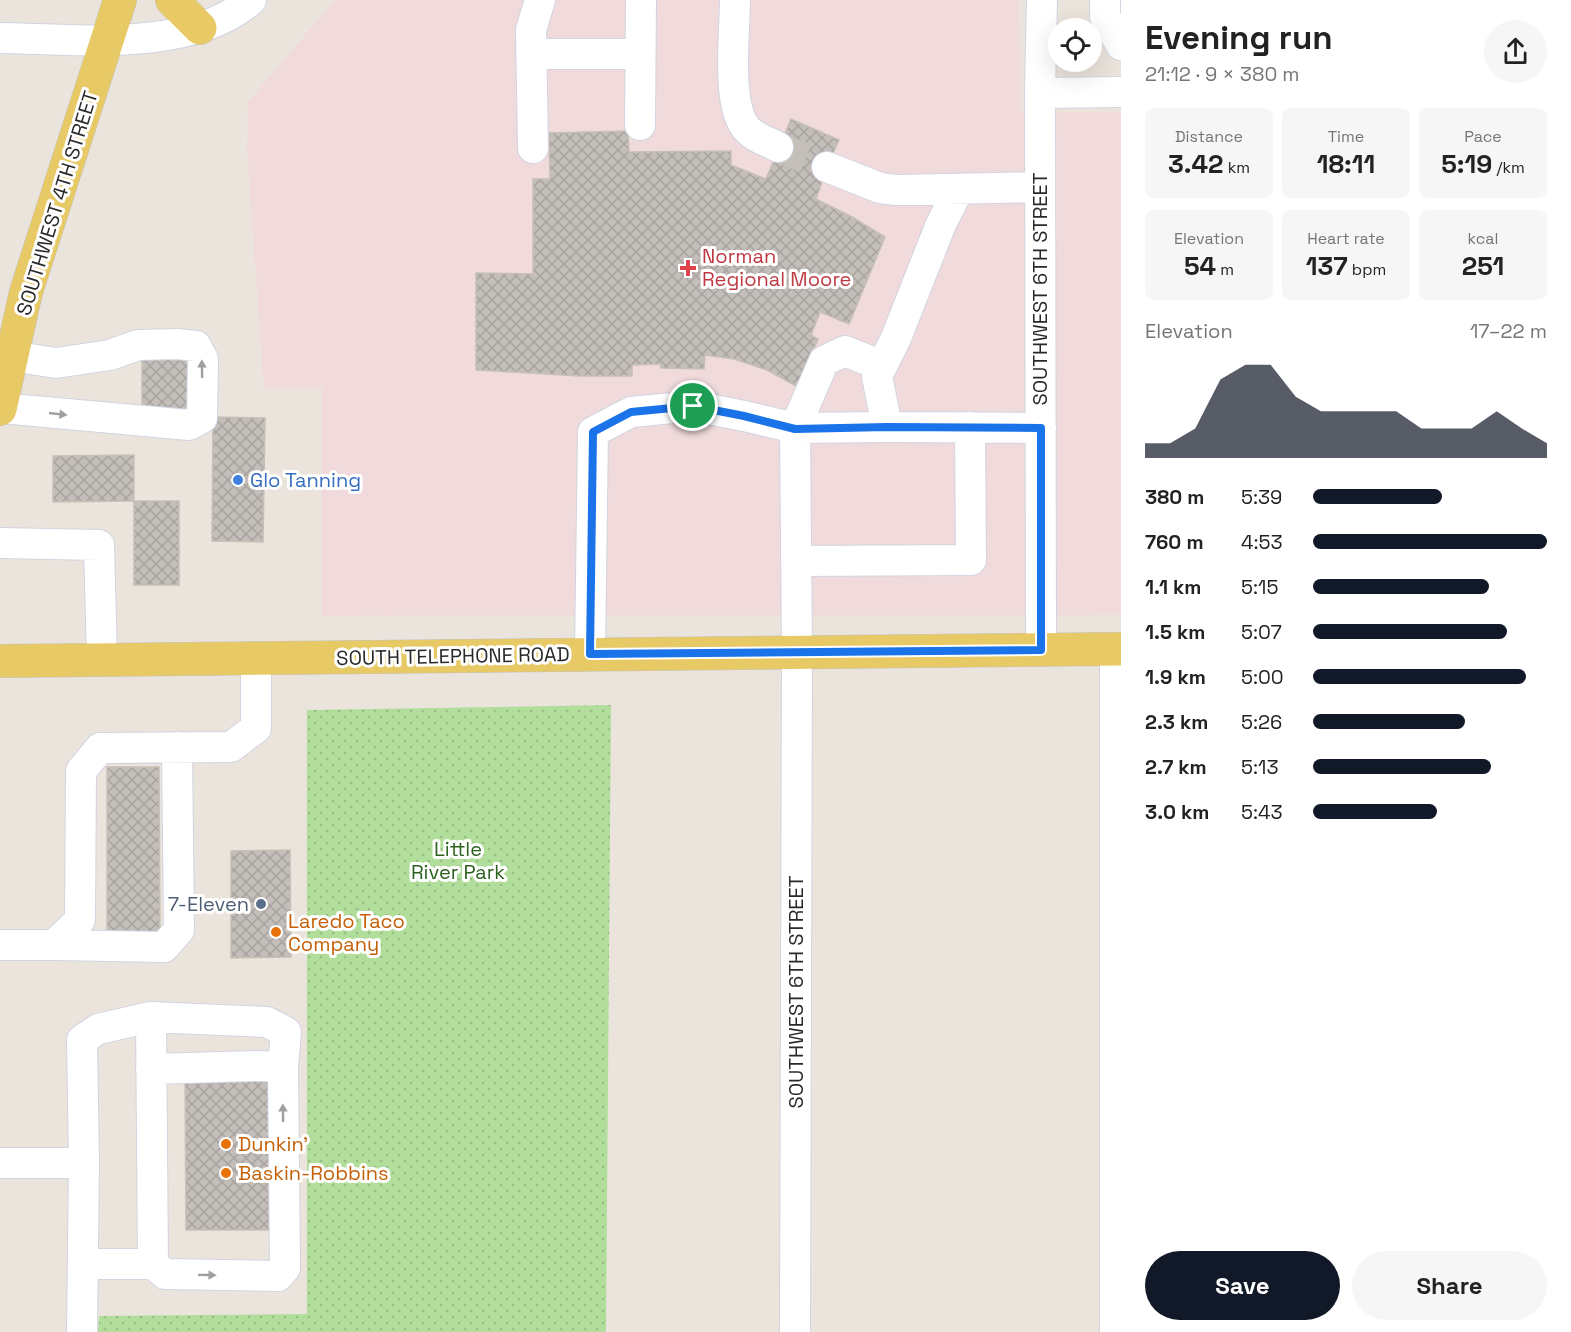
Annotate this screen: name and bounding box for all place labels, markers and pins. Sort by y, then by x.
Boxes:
place label: Norman Regional Moore [702,243,851,292]
marker: Norman Regional Moore [679,259,697,277]
pin [667,380,718,431]
place label: Glo Tanning [250,467,361,493]
marker: Glo Tanning [231,473,245,487]
place label: 7-Eleven [168,891,249,917]
marker: 7-Eleven [254,897,268,911]
place label: Laredo Taco Company [288,908,405,957]
marker: Laredo Taco Company [269,925,283,939]
place label: Dunkin' [238,1131,308,1157]
marker: Dunkin' [219,1137,233,1151]
place label: Baskin-Robbins [238,1160,389,1186]
marker: Baskin-Robbins [219,1166,233,1180]

